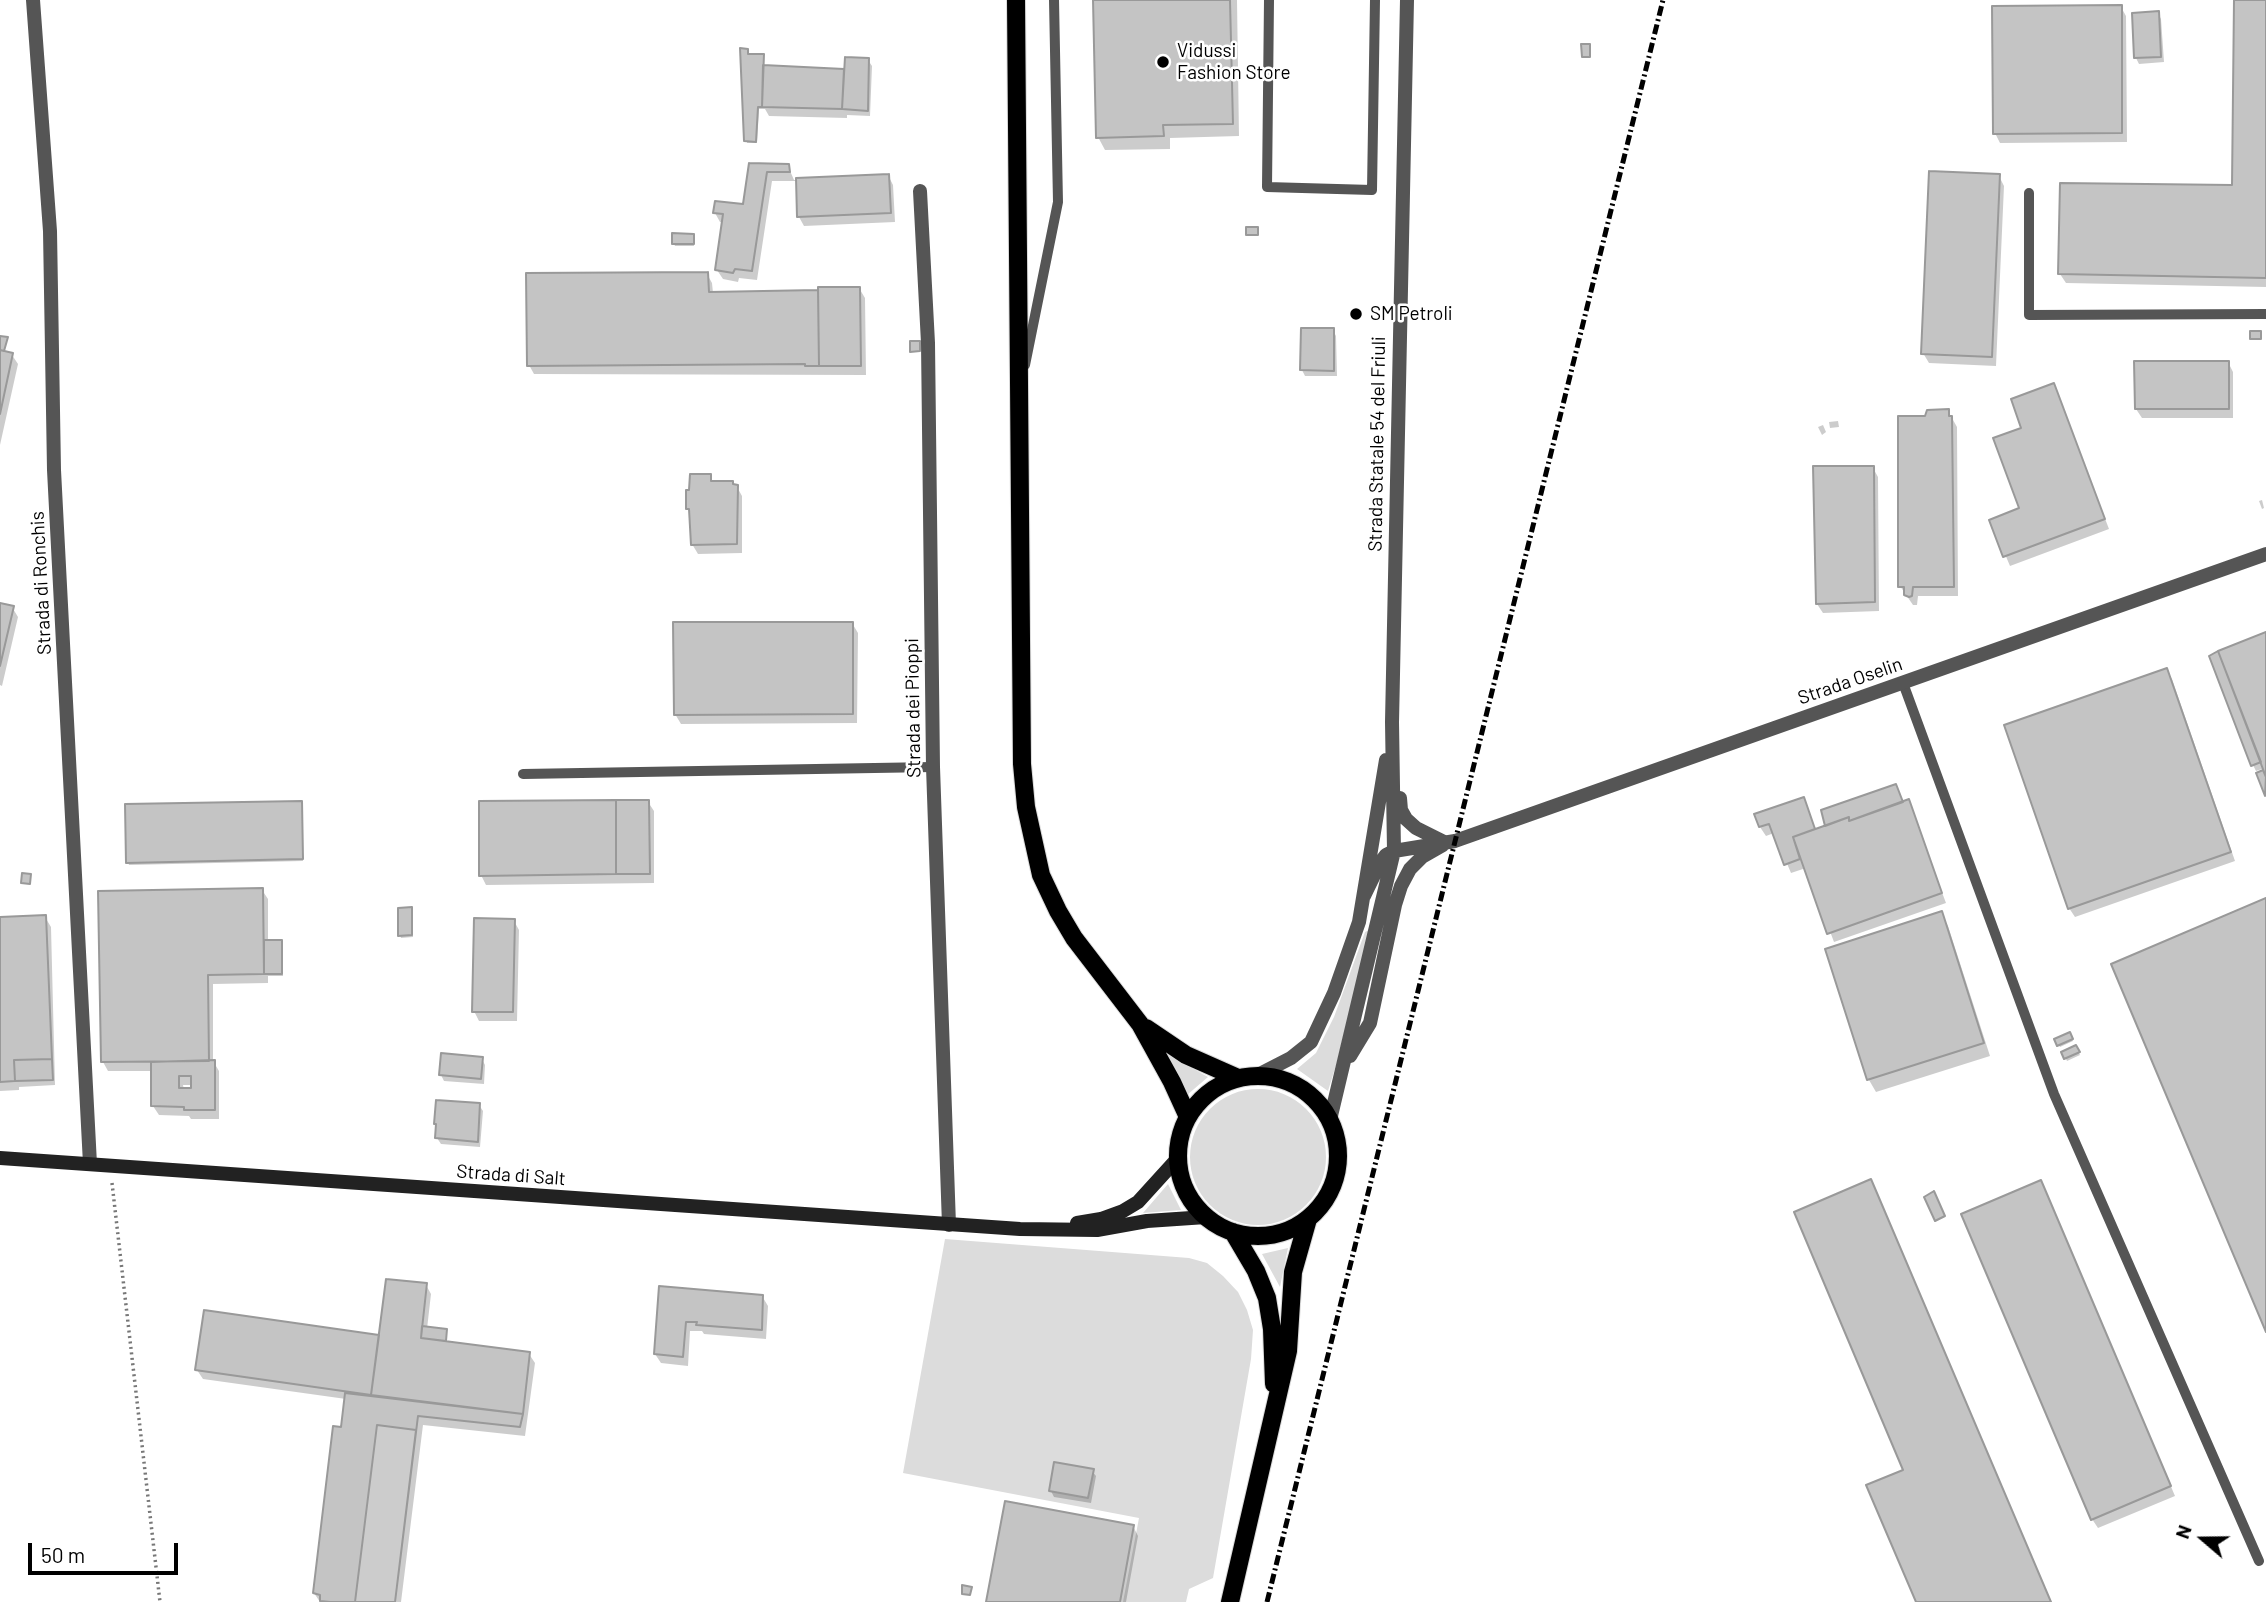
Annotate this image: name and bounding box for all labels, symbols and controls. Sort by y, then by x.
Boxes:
place label: Vidussi Fashion Store [1177,40,1291,84]
marker: Vidussi Fashion Store [1155,54,1171,70]
place label: SM Petroli [1370,303,1453,325]
marker: SM Petroli [1348,306,1364,322]
street label: Strada Statale 54 del Friuli [1364,336,1390,552]
street label: Strada di Ronchis [26,511,56,655]
street label: Strada dei Pioppi [900,638,926,778]
street label: Strada Oselin [1795,652,1905,710]
street label: Strada di Salt [456,1160,566,1190]
north arrow [2168,1504,2238,1574]
text: N [2170,1522,2196,1542]
scale bar [32,1528,182,1572]
text: 50 m [41,1542,85,1567]

